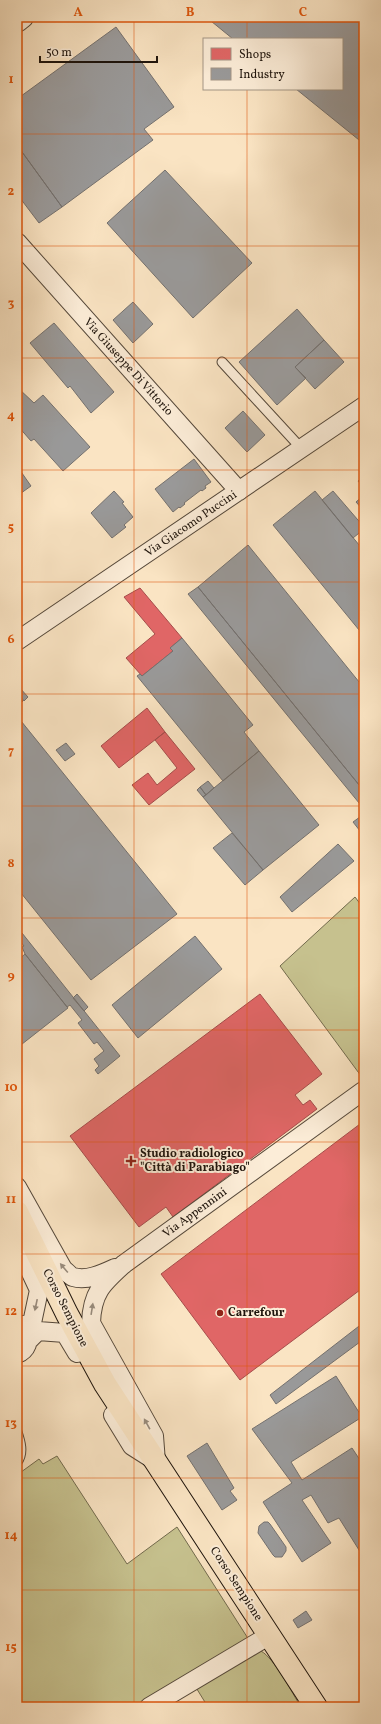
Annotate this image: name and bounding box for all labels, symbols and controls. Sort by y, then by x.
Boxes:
text: A [73,4,83,22]
text: B [186,4,195,22]
text: C [299,4,307,22]
scale bar [40,38,157,64]
legend [203,38,343,90]
text: 50 m [46,45,72,61]
text: Shops [239,47,271,63]
text: Industry [239,67,285,83]
text: 1 [8,71,14,89]
text: 2 [8,183,15,201]
text: 3 [8,295,15,313]
street label: Via Giuseppe Di Vittorio [80,315,176,419]
text: 4 [7,407,15,425]
street label: Via Giacomo Puccini [142,487,241,561]
text: 5 [8,519,14,537]
text: 6 [7,631,15,649]
text: 7 [8,743,14,761]
text: 8 [7,855,15,873]
text: 9 [7,967,15,985]
text: 10 [4,1079,18,1097]
place label: Studio radiologico "Città di Parabiago" [140,1146,250,1176]
marker: Studio radiologico "Città di Parabiago" [125,1155,137,1167]
street label: Via Appennini [160,1184,231,1242]
text: 11 [6,1191,16,1209]
one-way arrow [59,1263,68,1273]
street label: Corso Sempione [38,1266,92,1350]
one-way arrow [33,1299,39,1311]
text: 12 [5,1303,17,1321]
one-way arrow [89,1303,95,1315]
place label: Carrefour [228,1305,285,1321]
marker: Carrefour [215,1308,225,1318]
text: 13 [5,1415,17,1433]
one-way arrow [144,1419,150,1430]
text: 14 [4,1527,18,1545]
street label: Corso Sempione [206,1544,266,1625]
text: 15 [5,1639,17,1657]

